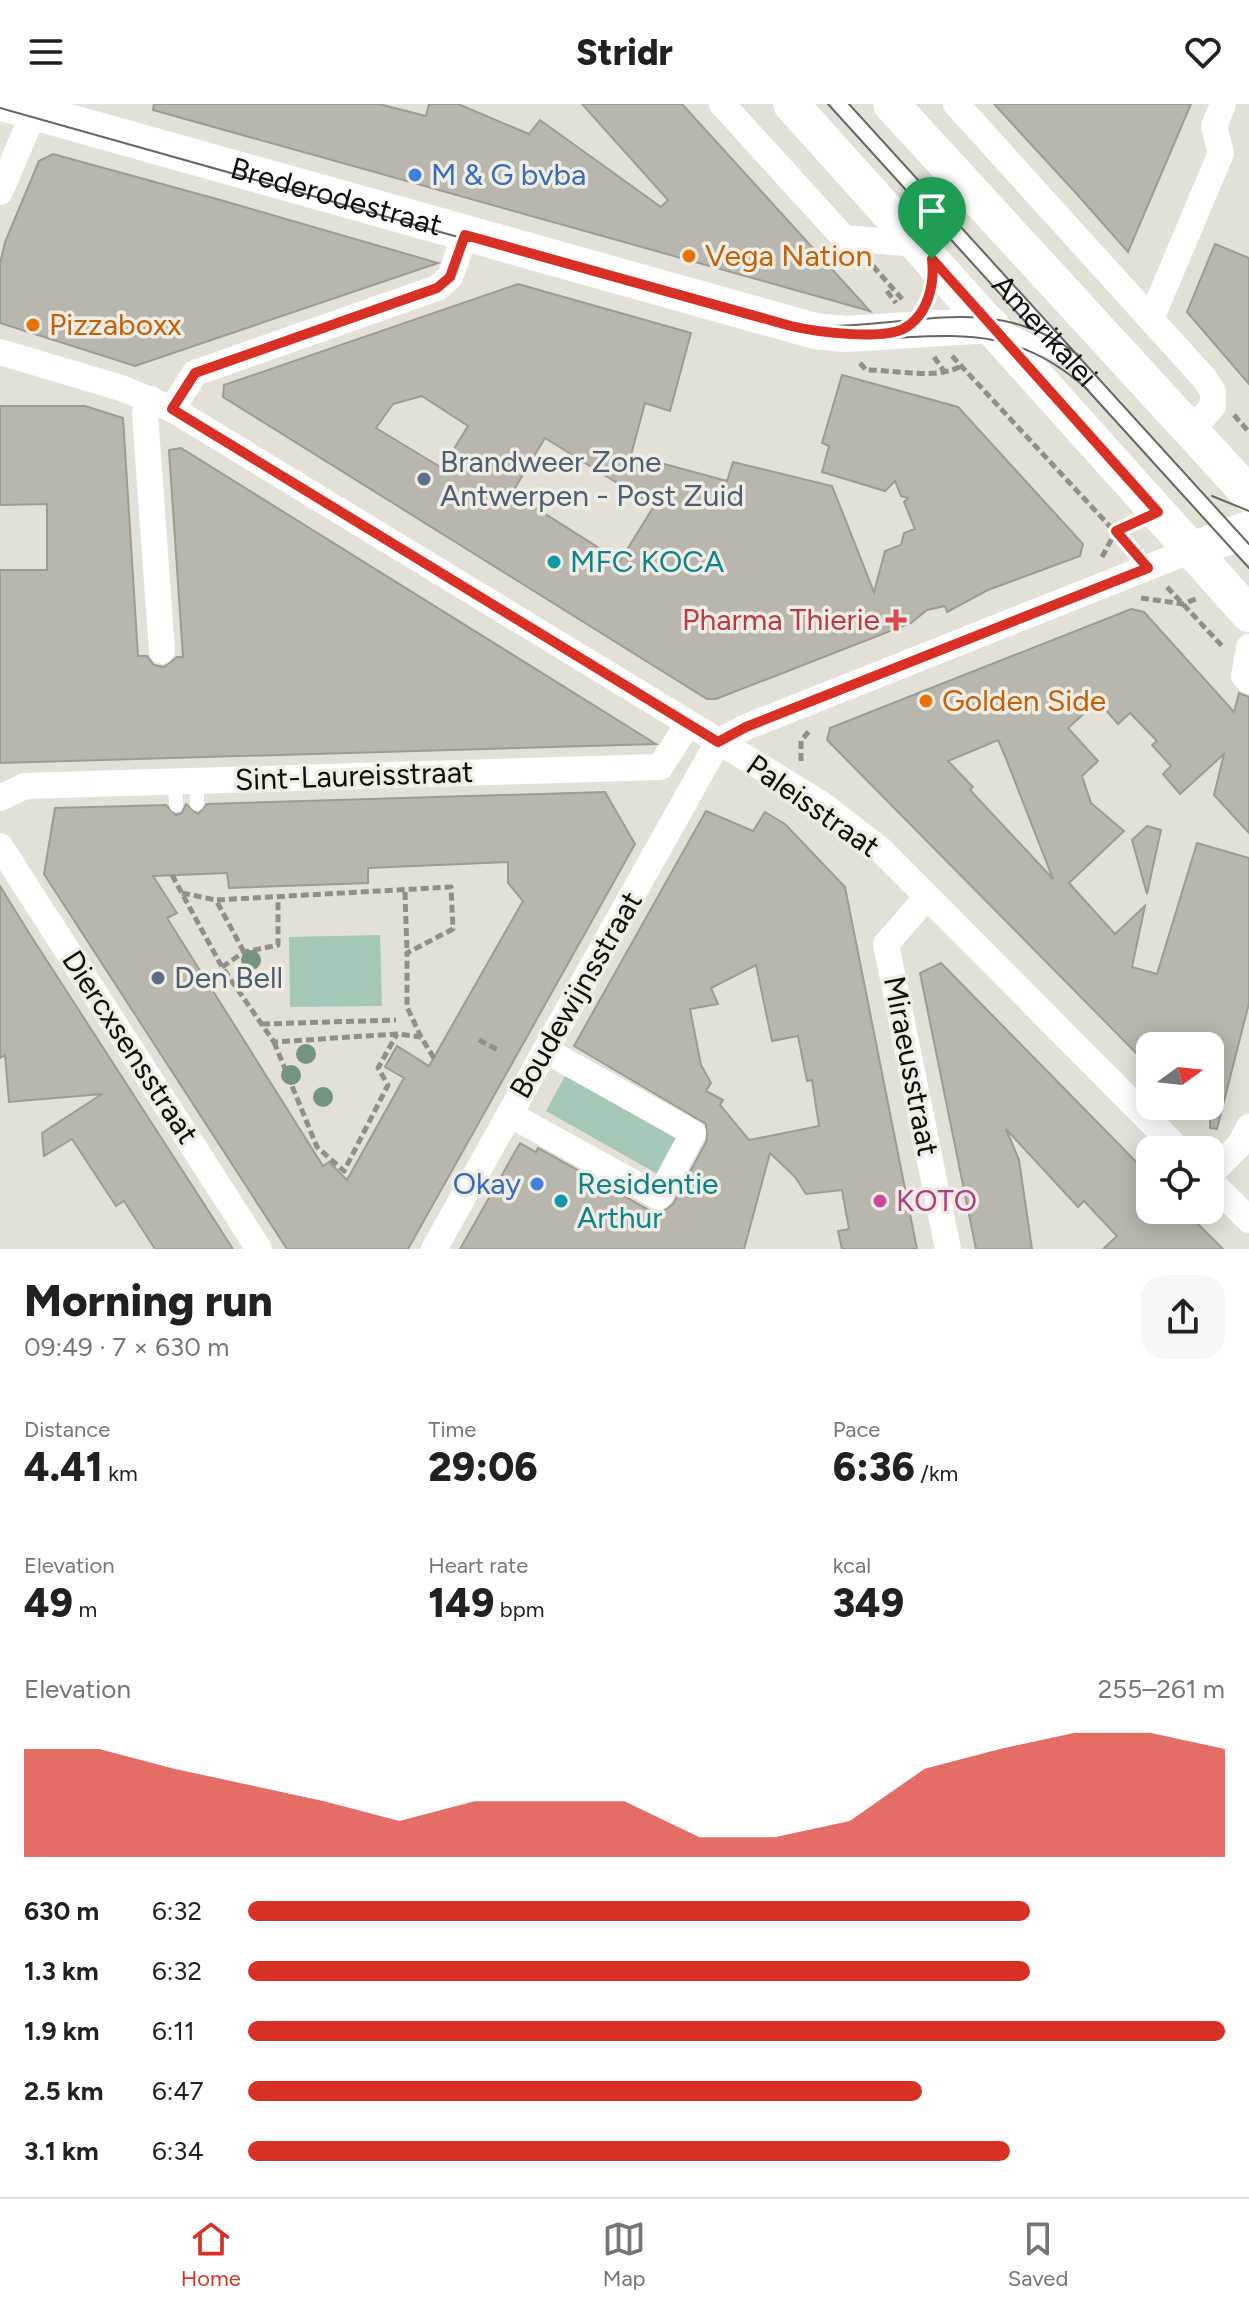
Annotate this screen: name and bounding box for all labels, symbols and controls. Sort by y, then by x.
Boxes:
icon: menu [24,30,68,74]
icon: heart [1181,30,1225,74]
text: Stridr [576,31,673,74]
street label: Brederodestraat [227,149,446,244]
place label: M & G bvba [431,156,586,193]
marker: M & G bvba [406,166,424,184]
pin [898,177,966,259]
icon: arrive [910,189,954,233]
place label: Vega Nation [705,237,872,274]
marker: Vega Nation [680,247,698,265]
street label: Amerikalei [985,266,1105,394]
place label: Pizzaboxx [49,306,181,343]
marker: Pizzaboxx [24,316,42,334]
place label: Brandweer Zone Antwerpen - Post Zuid [440,443,744,514]
marker: Brandweer Zone Antwerpen - Post Zuid [415,470,433,488]
place label: MFC KOCA [570,543,725,580]
marker: MFC KOCA [545,553,563,571]
place label: Pharma Thierie [682,601,880,638]
marker: Pharma Thierie [887,611,905,629]
place label: Golden Side [942,682,1106,719]
marker: Golden Side [917,692,935,710]
street label: Paleisstraat [740,746,887,865]
street label: Sint-Laureisstraat [234,753,474,798]
street label: Boudewijnsstraat [501,885,650,1105]
street label: Diercxsensstraat [54,943,207,1150]
place label: Den Bell [174,959,283,996]
marker: Den Bell [149,969,167,987]
street label: Miraeusstraat [876,973,947,1159]
north arrow [1136,1032,1224,1120]
map controls [1136,1032,1224,1224]
button: locate [1136,1136,1224,1224]
place label: Okay [453,1165,521,1202]
place label: Residentie Arthur [577,1165,718,1236]
marker: Okay [528,1175,546,1193]
place label: KOTO [896,1182,977,1219]
marker: Residentie Arthur [552,1192,570,1210]
marker: KOTO [871,1192,889,1210]
text: Morning run [24,1274,273,1327]
button: share [1141,1275,1225,1359]
text: 09:49 · 7 × 630 m [24,1331,229,1363]
text: Distance [24,1416,110,1443]
text: Time [428,1416,476,1443]
text: Pace [833,1416,880,1443]
text: 4.41 [24,1443,103,1491]
text: 29:06 [428,1443,538,1491]
text: 6:36 [833,1443,915,1491]
text: km [103,1460,138,1487]
text: /km [915,1460,958,1487]
text: Elevation [24,1552,114,1579]
text: Heart rate [428,1552,528,1579]
text: kcal [833,1552,871,1579]
text: 49 [24,1579,73,1627]
text: 149 [428,1579,494,1627]
text: 349 [833,1579,904,1627]
text: m [73,1596,97,1623]
text: bpm [494,1596,544,1623]
text: Elevation [24,1673,131,1705]
text: 255–261 m [1098,1673,1225,1705]
text: 630 m [24,1895,99,1927]
text: 6:32 [152,1895,202,1927]
text: 1.3 km [24,1955,99,1987]
text: 6:32 [152,1955,202,1987]
text: 1.9 km [24,2015,99,2047]
text: 6:11 [152,2015,195,2047]
text: 2.5 km [24,2075,103,2107]
text: 6:47 [152,2075,203,2107]
text: 3.1 km [24,2135,99,2167]
text: 6:34 [152,2135,204,2167]
tab: Home [181,2217,241,2292]
tab: Map [602,2217,646,2292]
tab: Saved [1008,2217,1068,2292]

